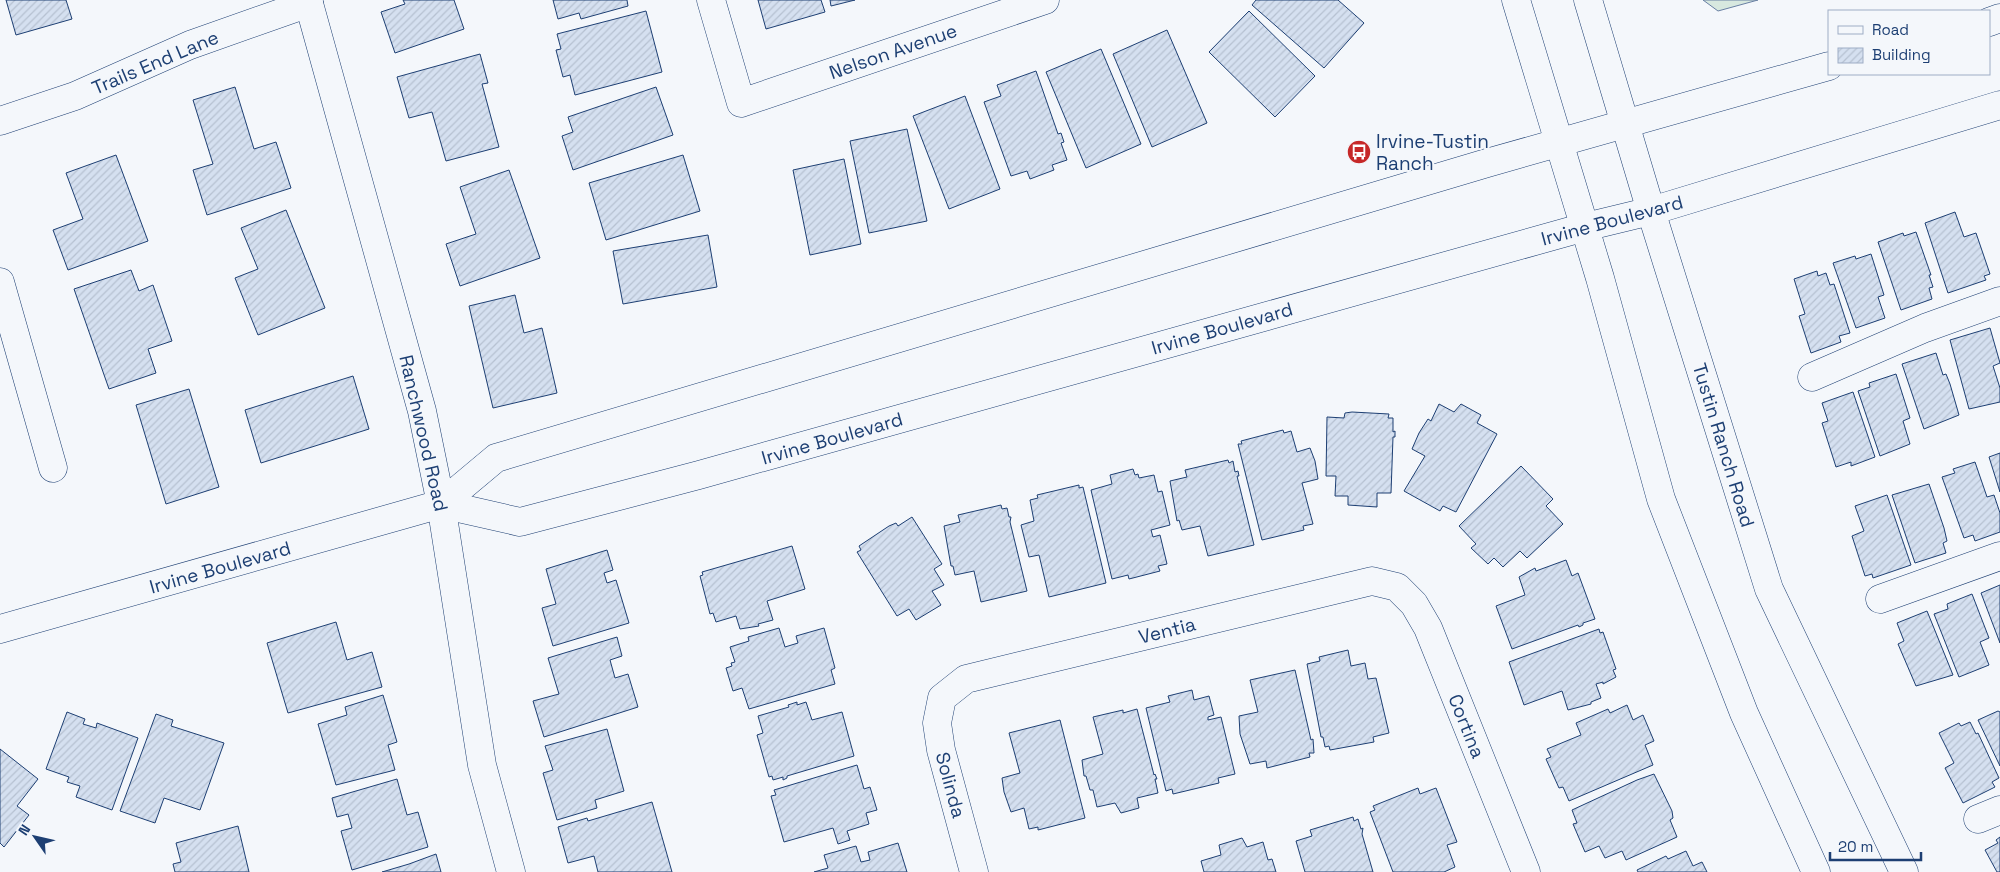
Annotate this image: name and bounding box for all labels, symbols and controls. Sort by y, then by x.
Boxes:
legend [1828,10,1990,75]
street label: Nelson Avenue [826,18,960,85]
text: Road [1872,20,1909,39]
street label: Trails End Lane [88,25,222,100]
text: Building [1872,45,1931,64]
place label: Irvine-Tustin Ranch [1376,129,1489,176]
bus stop icon: Irvine-Tustin Ranch [1346,139,1372,165]
street label: Irvine Boulevard [1538,190,1686,251]
street label: Irvine Boulevard [1149,296,1296,361]
street label: Ranchwood Road [393,352,454,514]
street label: Tustin Ranch Road [1687,360,1760,530]
street label: Irvine Boulevard [759,406,906,471]
street label: Irvine Boulevard [147,535,294,600]
street label: Ventia [1136,611,1198,650]
street label: Cortina [1442,690,1491,762]
street label: Solinda [930,749,971,821]
north arrow [10,812,60,862]
text: N [14,821,34,839]
scale bar [1830,830,1921,862]
text: 20 m [1838,837,1873,856]

